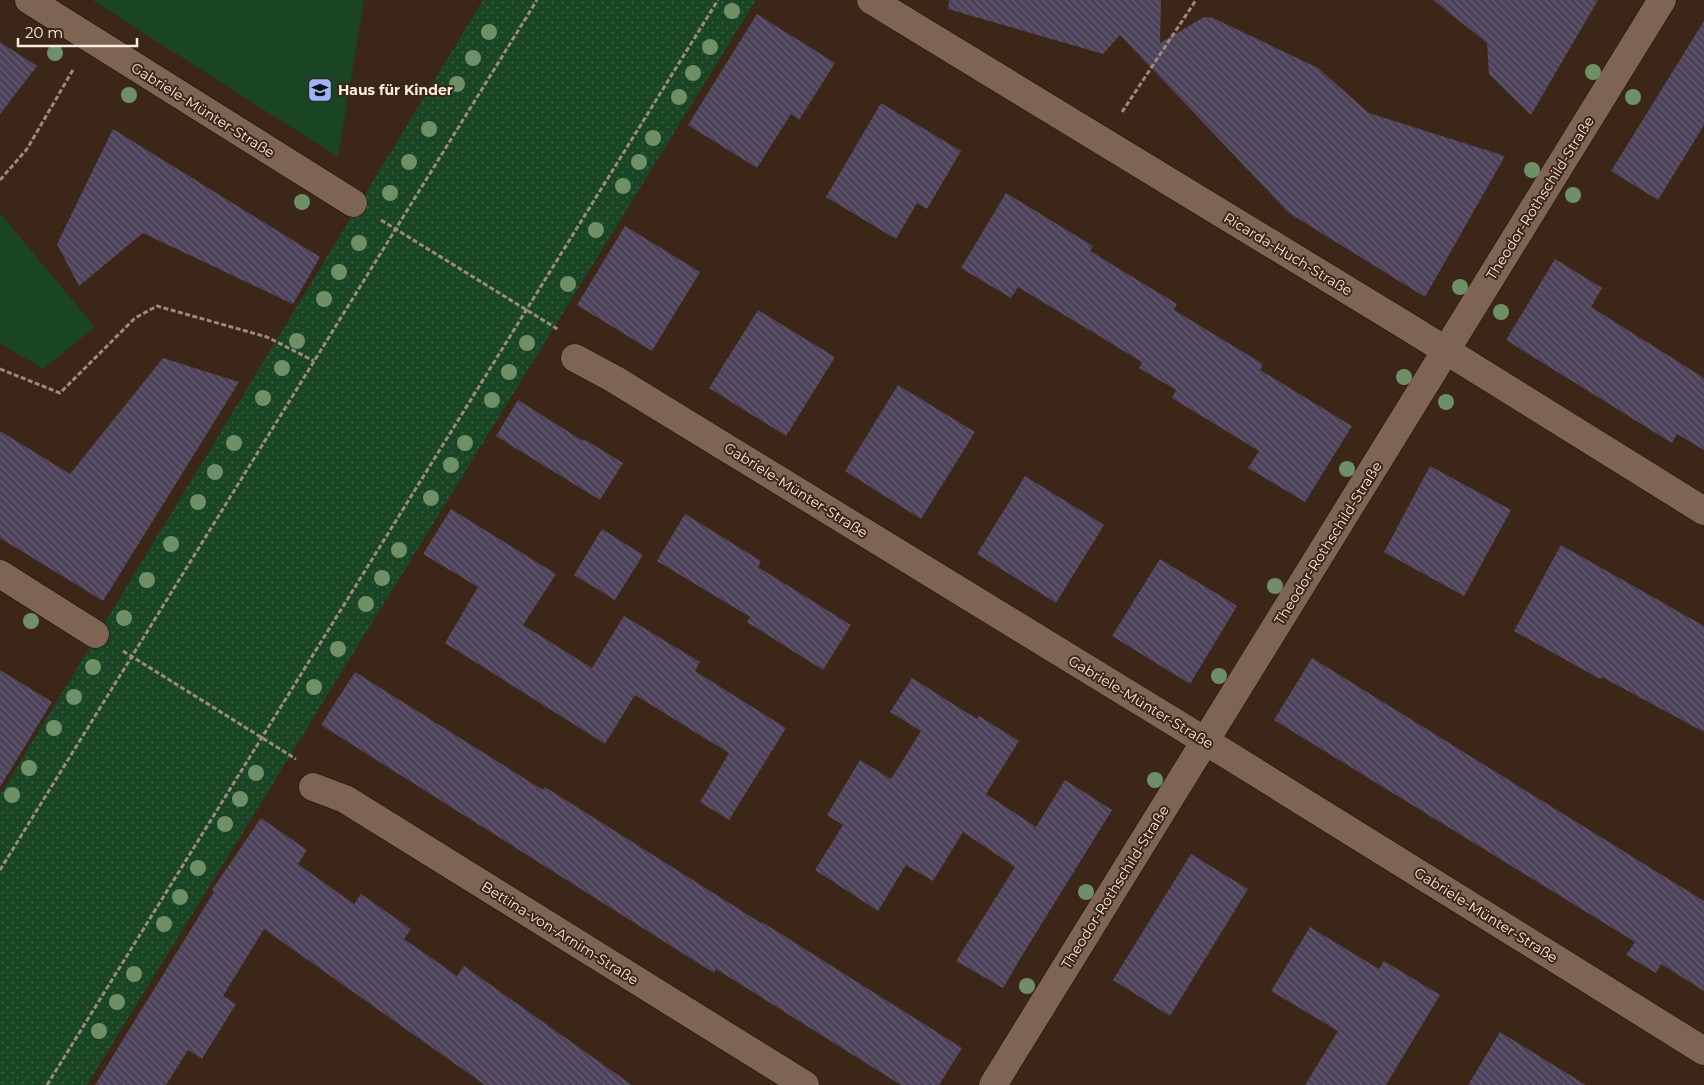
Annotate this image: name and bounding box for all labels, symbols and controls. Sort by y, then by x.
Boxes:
scale bar [18,15,136,47]
text: 20 m [25,23,63,42]
street label: Gabriele-Münter-Straße [128,58,278,162]
school or university icon: Haus für Kinder [307,77,333,103]
place label: Haus für Kinder [338,81,453,99]
street label: Theodor-Rothschild-Straße [1482,113,1598,283]
street label: Ricarda-Huch-Straße [1220,208,1356,300]
street label: Gabriele-Münter-Straße [721,438,871,542]
street label: Theodor-Rothschild-Straße [1270,458,1386,628]
street label: Gabriele-Münter-Straße [1065,652,1217,752]
street label: Theodor-Rothschild-Straße [1057,802,1173,972]
street label: Gabriele-Münter-Straße [1411,863,1561,967]
street label: Bettina-von-Arnim-Straße [478,877,642,989]

